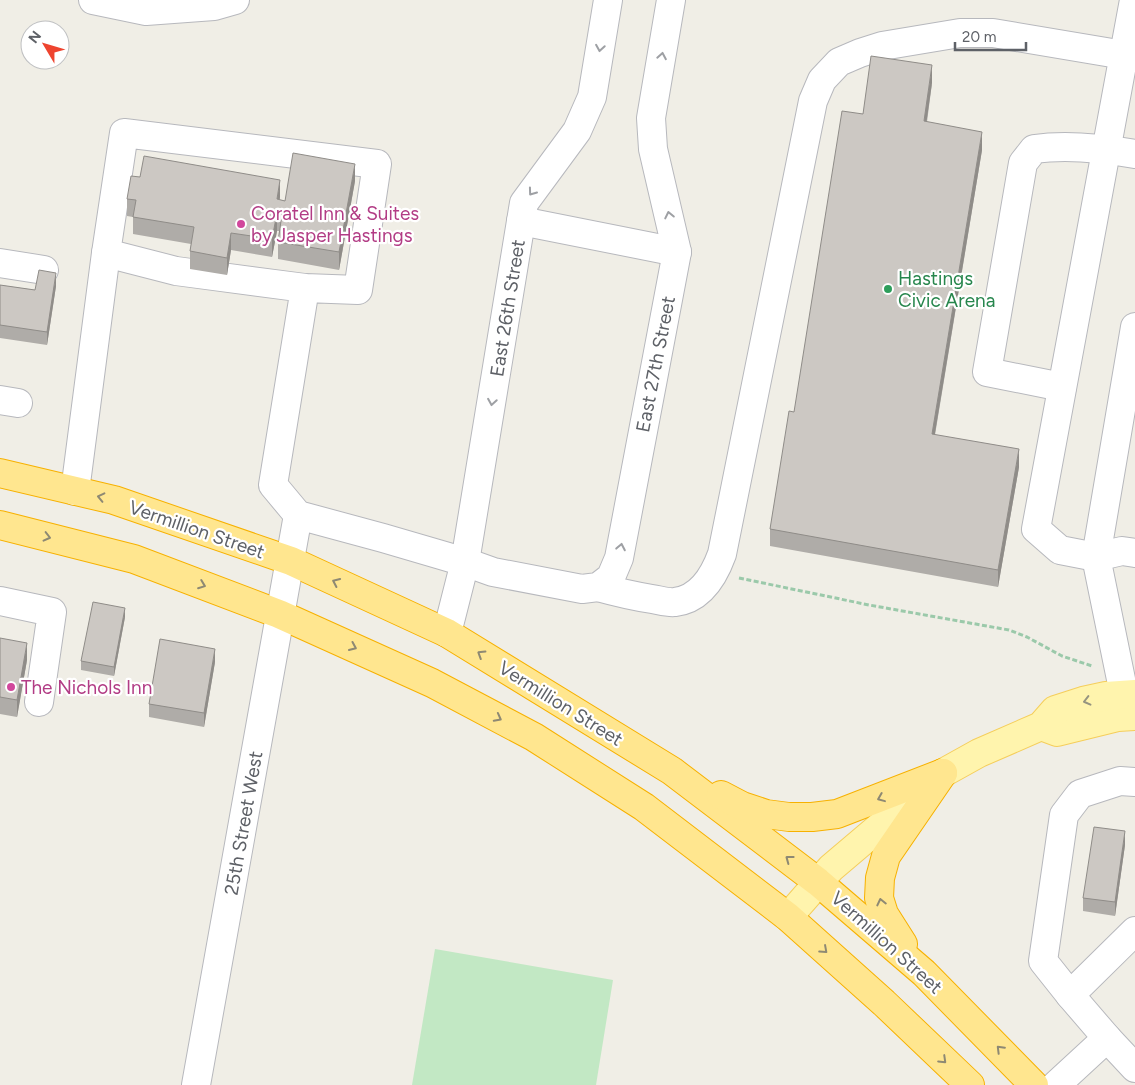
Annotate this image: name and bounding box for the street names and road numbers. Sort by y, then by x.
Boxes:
street label: East 26th Street [485,238,530,378]
street label: East 27th Street [631,294,680,434]
street label: Vermillion Street [126,495,268,563]
street label: Vermillion Street [494,656,627,751]
street label: 25th Street West [220,749,267,897]
street label: Vermillion Street [826,886,947,998]

